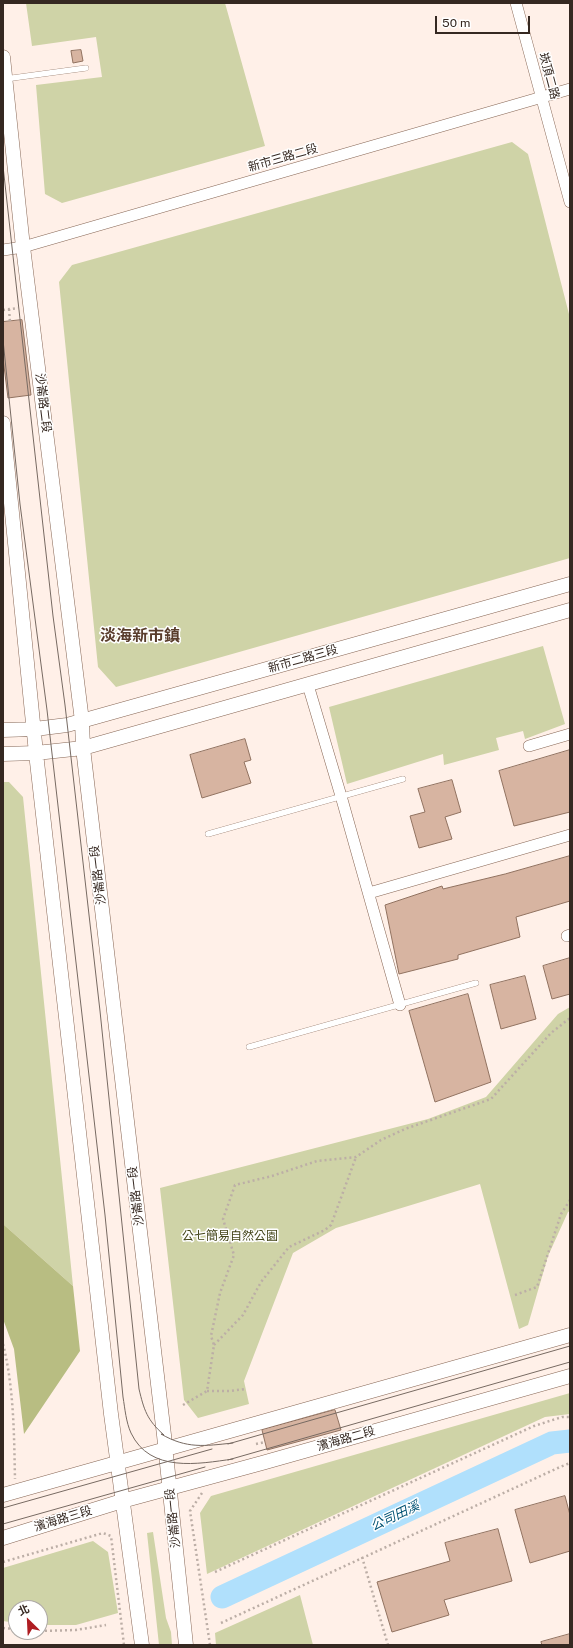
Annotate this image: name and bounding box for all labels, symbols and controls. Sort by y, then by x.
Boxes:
scale bar [437,8,532,34]
text: 50 m [442,16,470,30]
street label: 崁頂二路 [536,51,562,101]
street label: 新市三路二段 [246,141,320,175]
street label: 沙崙路二段 [32,372,54,434]
district label: 淡海新市鎮 [100,626,180,646]
street label: 新市二路三段 [266,642,340,676]
street label: 沙崙路一段 [87,844,109,906]
street label: 沙崙路一段 [125,1165,147,1227]
park label: 公七簡易自然公園 [182,1229,278,1243]
street label: 濱海路二段 [315,1424,377,1454]
street label: 沙崙路一段 [163,1487,183,1549]
water label: 公司田溪 [368,1498,422,1534]
street label: 濱海路三段 [32,1503,94,1535]
north arrow [8,1600,48,1640]
text: 北 [16,1602,31,1618]

